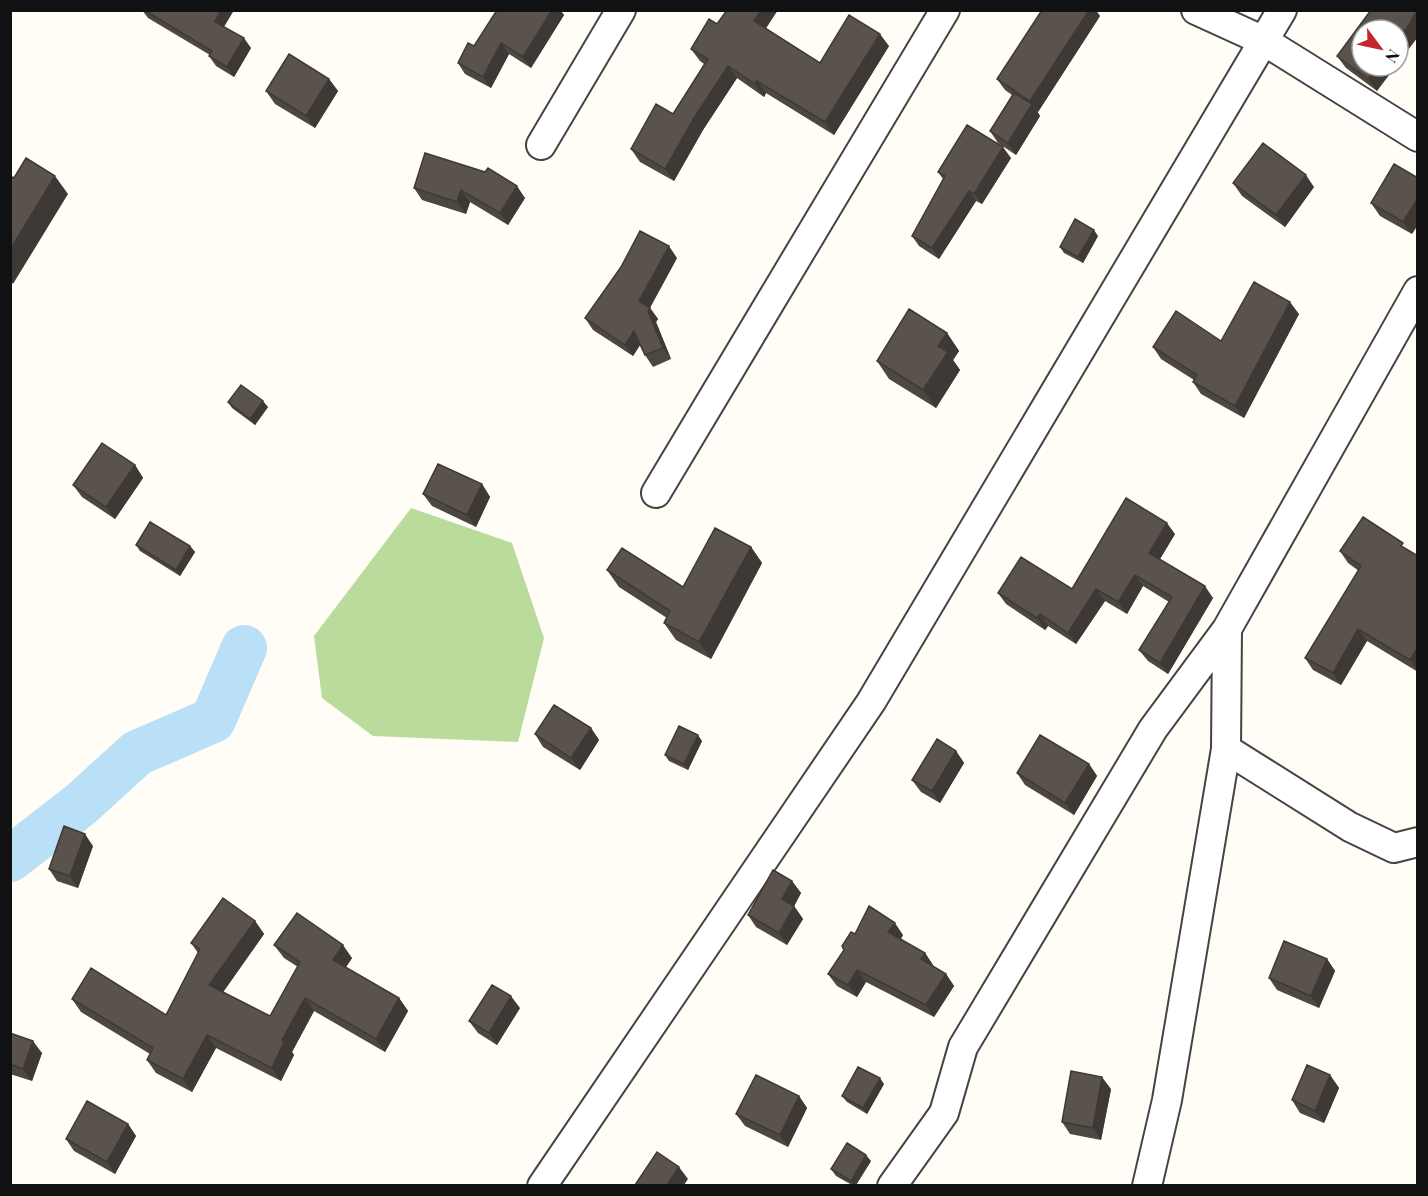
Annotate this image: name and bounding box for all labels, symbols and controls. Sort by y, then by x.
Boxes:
north arrow [1350,18,1410,78]
text: N [1381,46,1405,67]

